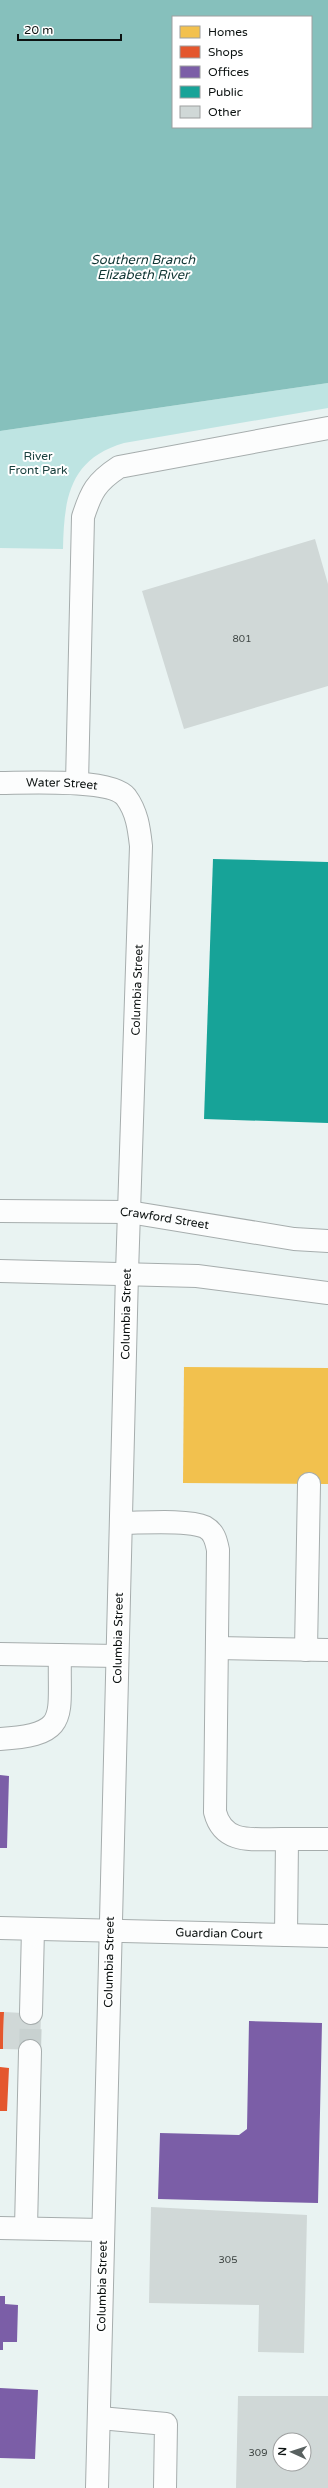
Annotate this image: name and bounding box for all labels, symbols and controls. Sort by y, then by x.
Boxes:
scale bar [18,16,121,42]
legend [172,16,312,128]
text: 20 m [24,23,53,37]
text: Homes [208,25,248,39]
text: Shops [208,45,243,59]
text: Offices [208,65,249,79]
text: Public [208,85,243,99]
text: Other [208,105,241,119]
water label: Southern Branch Elizabeth River [91,252,196,283]
park label: River Front Park [8,449,68,477]
house number: 801 [233,633,251,645]
street label: Water Street [26,775,99,793]
street label: Columbia Street [128,944,146,1036]
street label: Crawford Street [120,1205,210,1232]
street label: Columbia Street [118,1268,134,1360]
street label: Columbia Street [110,1592,126,1684]
street label: Columbia Street [101,1916,117,2008]
street label: Guardian Court [175,1925,263,1941]
street label: Columbia Street [94,2240,110,2332]
house number: 305 [219,2254,237,2266]
north arrow [272,2432,312,2472]
house number: 309 [249,2447,267,2459]
text: N [276,2447,289,2456]

